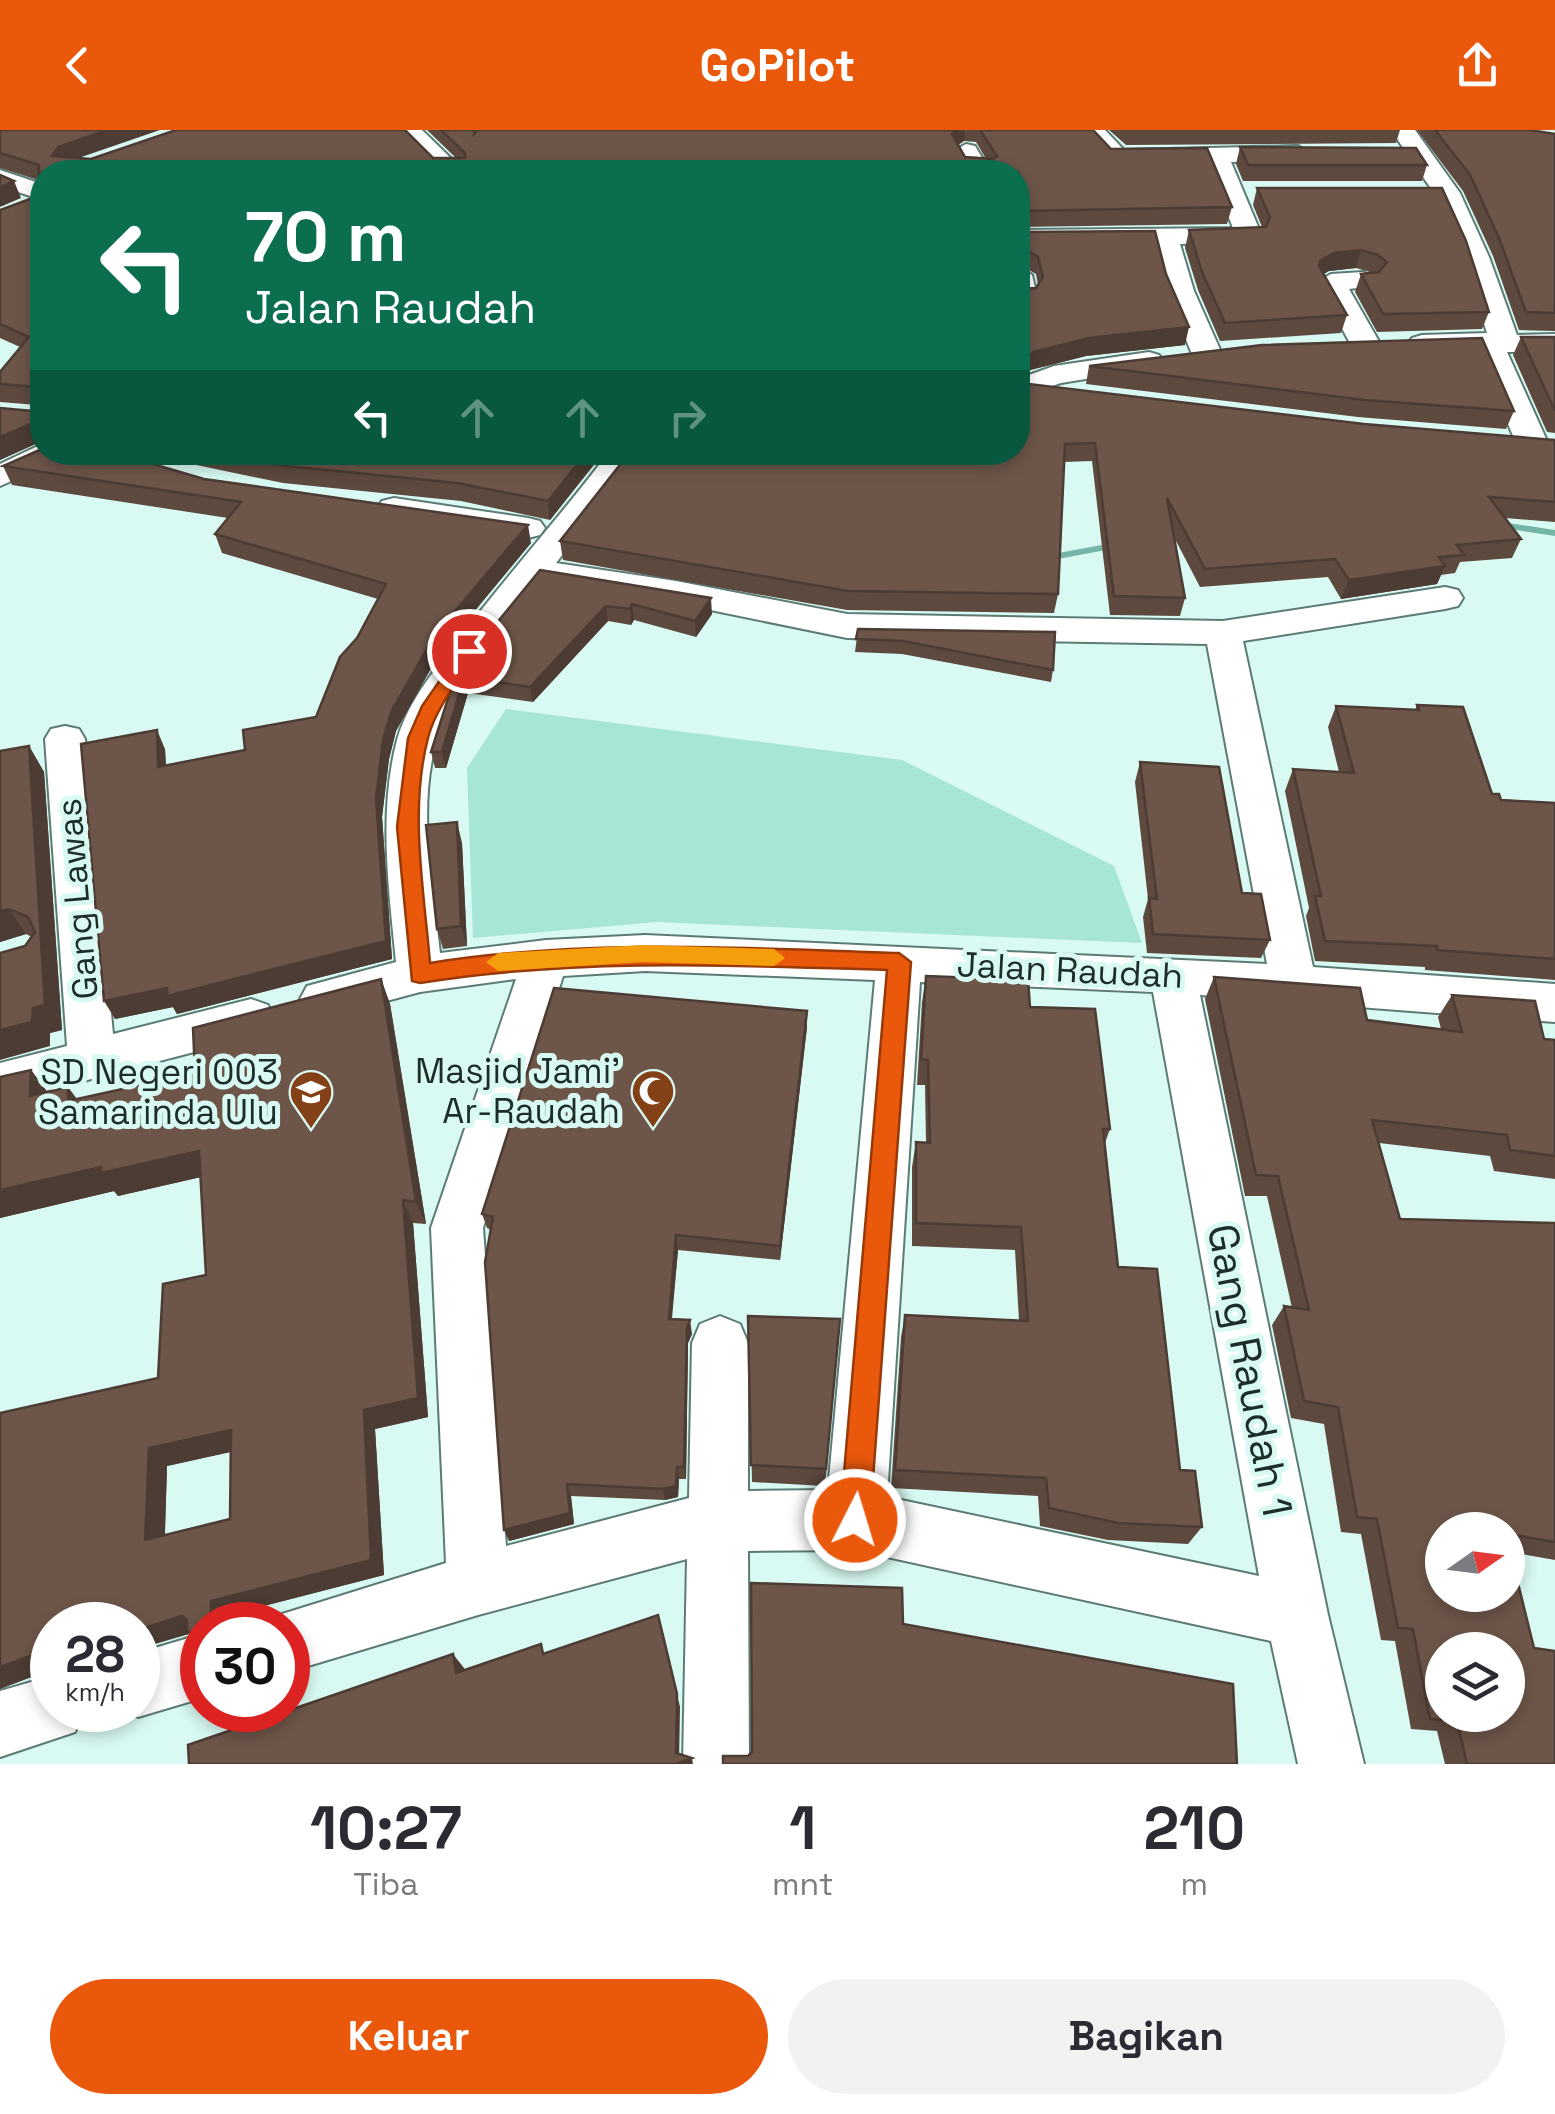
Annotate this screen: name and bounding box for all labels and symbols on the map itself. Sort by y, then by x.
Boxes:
pin [427,609,512,694]
street label: Gang Lawas [46,797,108,1001]
street label: Jalan Raudah [956,942,1184,998]
place label: Masjid Jami' Ar-Raudah [415,1049,620,1133]
place label: SD Negeri 003 Samarinda Ulu [38,1050,278,1134]
mosque icon: Masjid Jami' Ar-Raudah [630,1068,676,1129]
school or university icon: SD Negeri 003 Samarinda Ulu [288,1069,334,1130]
street label: Gang Raudah 1 [1196,1219,1304,1521]
position arrow [803,1468,907,1572]
north arrow [1425,1512,1525,1612]
speed limit sign: 30 [180,1602,310,1732]

